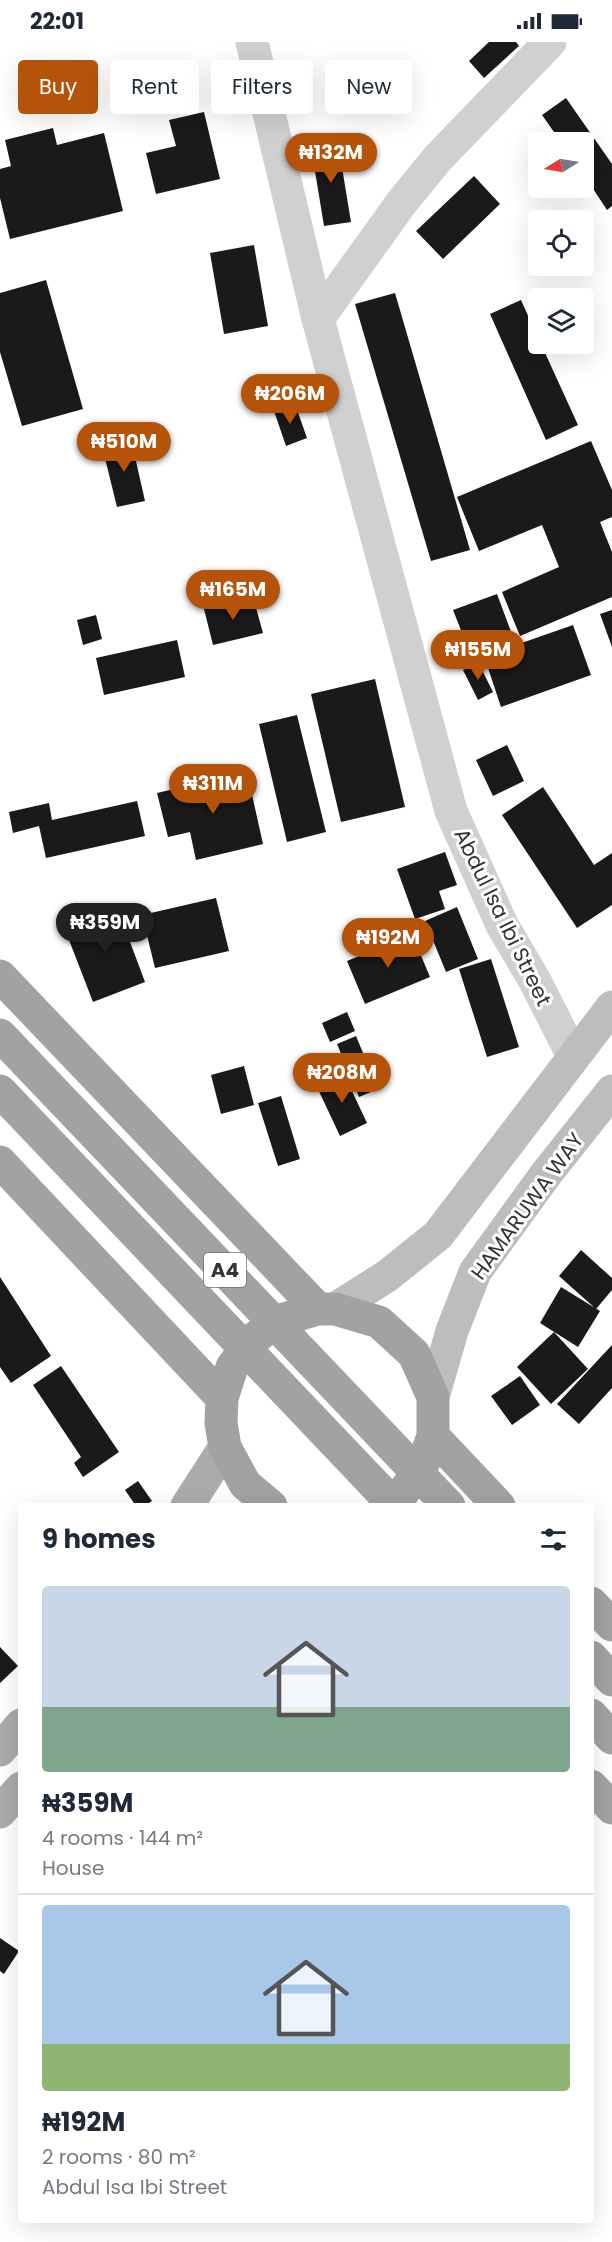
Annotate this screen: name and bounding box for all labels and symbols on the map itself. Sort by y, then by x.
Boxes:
north arrow [528,132,594,198]
pin: ₦132M [289,133,373,184]
pin: ₦206M [248,374,332,425]
pin: ₦510M [82,422,166,473]
pin: ₦165M [191,570,275,621]
pin: ₦155M [436,630,520,681]
pin: ₦311M [171,764,255,815]
street label: Abdul Isa Ibi Street [447,823,559,1011]
pin: ₦359M [63,903,147,954]
pin: ₦192M [346,918,430,969]
pin: ₦208M [300,1053,384,1104]
street label: HAMARUWA WAY [464,1127,590,1285]
road number: A4 [204,1253,246,1287]

